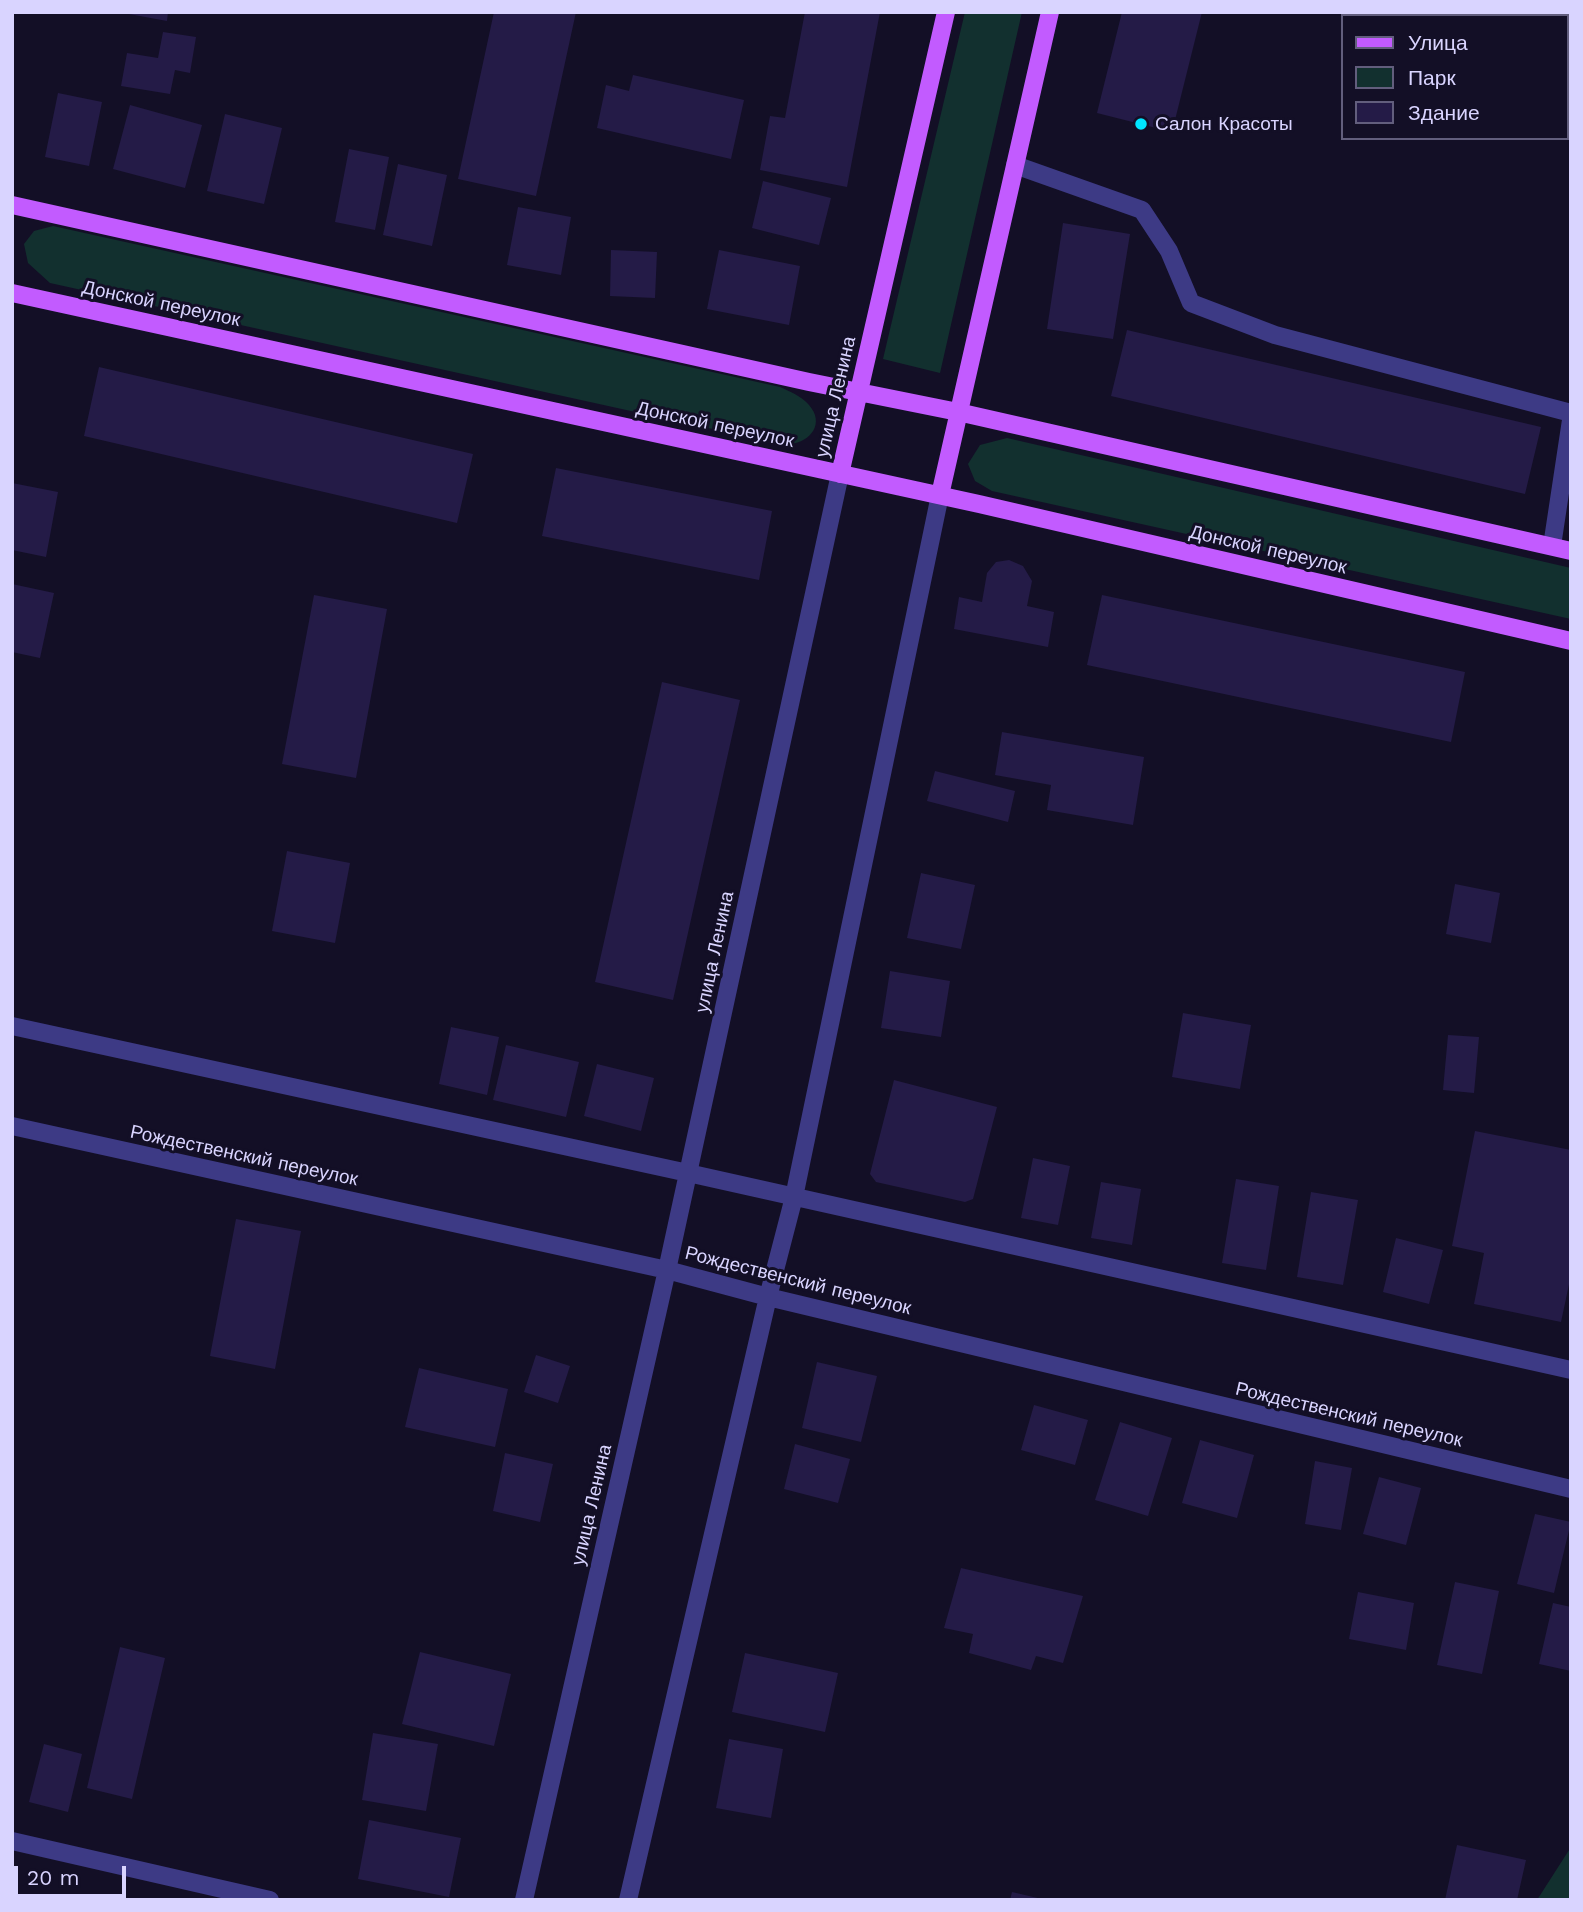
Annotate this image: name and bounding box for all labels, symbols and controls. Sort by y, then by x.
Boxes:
legend [1342,14,1569,140]
text: Улица [1408,30,1468,55]
text: Парк [1408,65,1456,90]
text: Здание [1408,100,1480,125]
place label: Салон Красоты [1155,113,1293,135]
marker: Салон Красоты [1133,116,1149,132]
street label: Донской переулок [80,276,242,332]
street label: улица Ленина [811,334,861,460]
street label: Донской переулок [634,397,796,453]
street label: Донской переулок [1187,521,1349,579]
street label: улица Ленина [691,889,739,1015]
street label: Рождественский переулок [128,1121,360,1191]
street label: Рождественский переулок [683,1242,913,1320]
street label: Рождественский переулок [1233,1378,1465,1452]
street label: улица Ленина [567,1442,617,1568]
scale bar [18,1853,130,1897]
text: 20 m [27,1865,79,1890]

